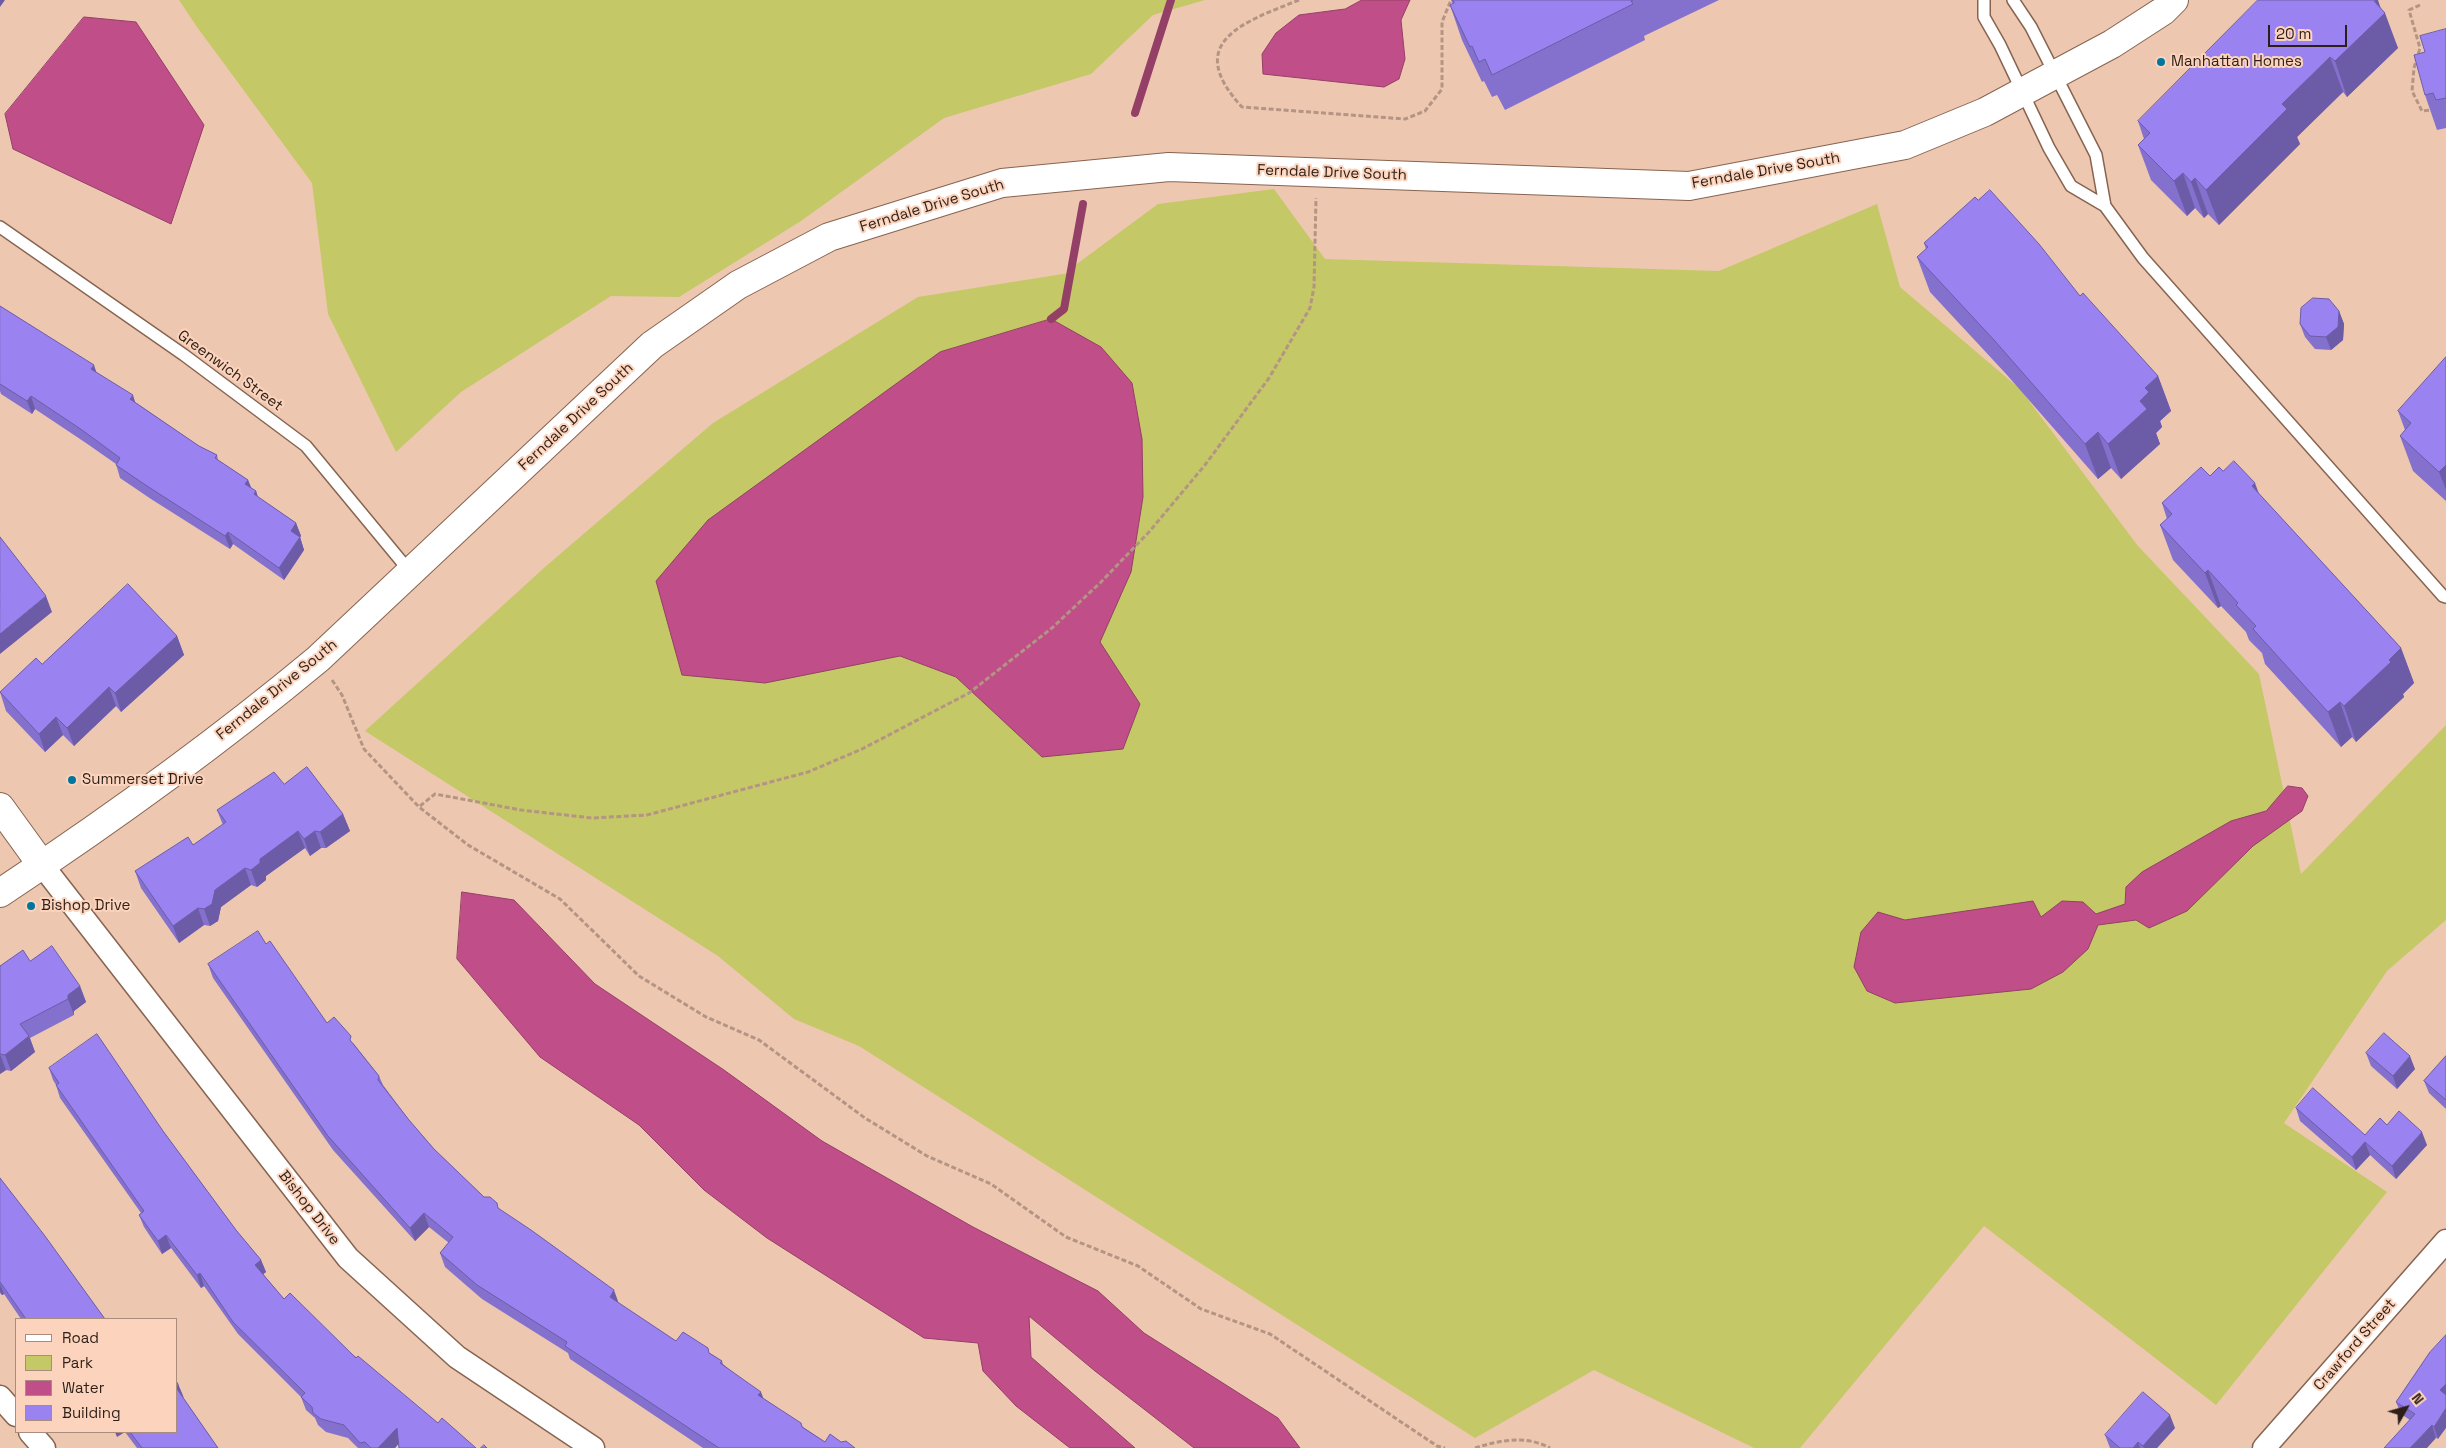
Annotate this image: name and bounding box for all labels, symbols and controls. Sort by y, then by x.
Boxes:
scale bar [2271,15,2350,47]
text: 20 m [2276,24,2311,43]
place label: Manhattan Homes [2171,53,2302,71]
marker: Manhattan Homes [2155,56,2167,68]
street label: Ferndale Drive South [1691,149,1841,193]
street label: Ferndale Drive South [1257,161,1407,185]
street label: Ferndale Drive South [858,175,1006,237]
street label: Greenwich Street [174,327,286,415]
street label: Ferndale Drive South [515,359,637,475]
street label: Ferndale Drive South [213,636,341,744]
place label: Summerset Drive [82,771,204,789]
marker: Summerset Drive [66,774,78,786]
place label: Bishop Drive [41,897,130,915]
marker: Bishop Drive [25,900,37,912]
street label: Bishop Drive [274,1167,344,1249]
street label: Crawford Street [2310,1295,2400,1395]
legend [15,1318,178,1433]
text: Road [62,1328,99,1347]
text: Park [62,1353,93,1372]
text: Water [62,1378,104,1397]
north arrow [2381,1383,2431,1433]
text: N [2408,1390,2428,1408]
text: Building [62,1403,121,1422]

